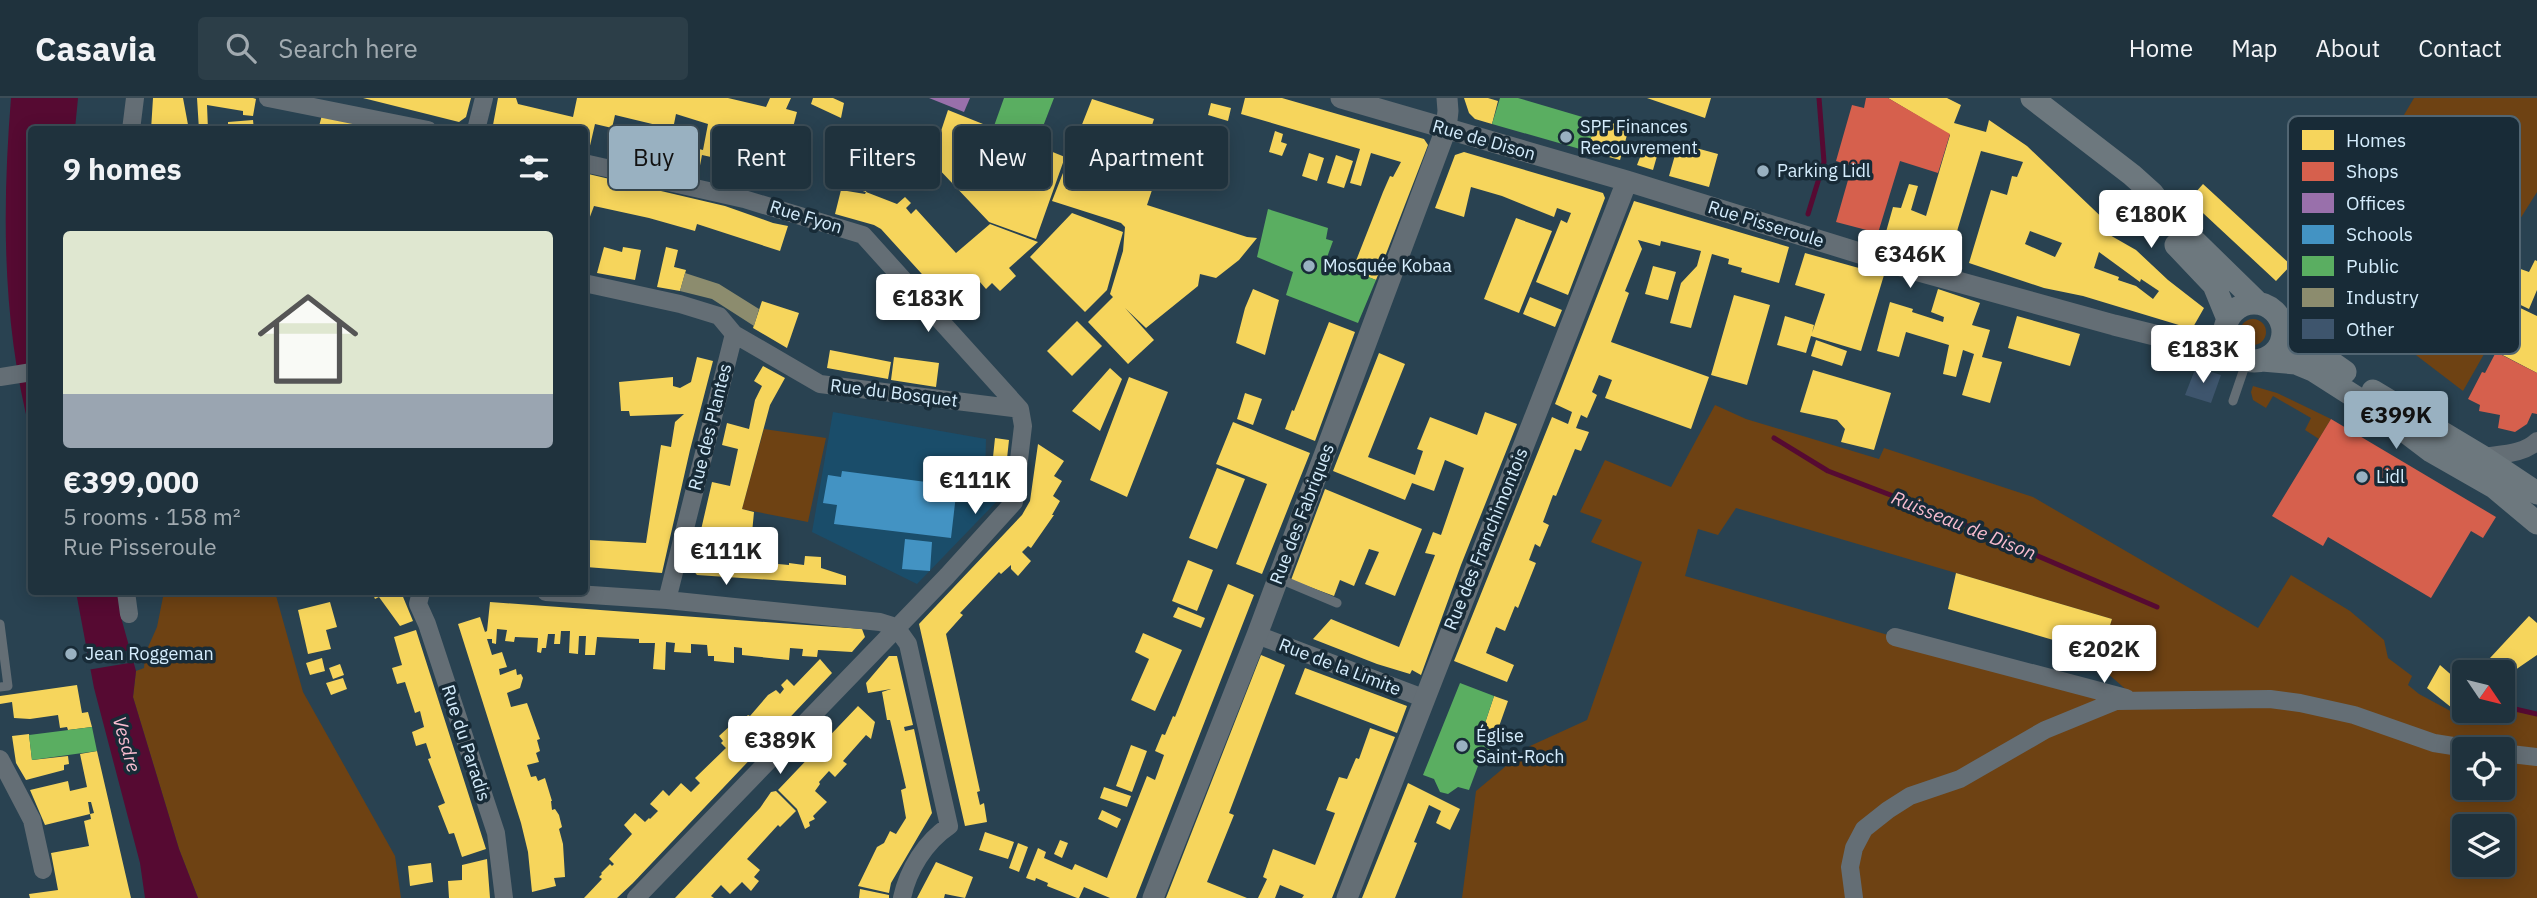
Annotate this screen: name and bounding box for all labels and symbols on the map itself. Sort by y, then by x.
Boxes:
street label: Rue de Dison [1430,114,1538,165]
place label: SPF Finances Recouvrement [1580,115,1698,159]
legend [2288,116,2520,354]
text: Homes [2346,128,2406,152]
marker: SPF Finances Recouvrement [1558,129,1574,145]
place label: Parking Lidl [1777,159,1871,182]
text: Shops [2346,159,2399,183]
marker: Parking Lidl [1755,163,1771,179]
pin: €180K [2102,190,2200,250]
text: Offices [2346,191,2406,215]
street label: Rue Fyon [767,195,845,238]
street label: Rue Pisseroule [1705,195,1827,252]
text: Schools [2346,222,2413,246]
pin: €346K [1861,230,1959,290]
place label: Mosquée Kobaa [1323,254,1452,277]
text: Public [2346,254,2399,278]
marker: Mosquée Kobaa [1301,258,1317,274]
pin: €183K [879,274,977,334]
text: Industry [2346,285,2419,309]
text: Other [2346,317,2394,341]
pin: €183K [2154,326,2252,385]
street label: Rue des Plantes [683,361,736,493]
street label: Rue du Bosquet [829,373,959,412]
pin: €399K [2347,392,2445,451]
street label: Rue des Fabriques [1264,440,1339,588]
street label: Rue des Franchimontois [1438,444,1533,633]
pin: €111K [926,456,1024,516]
place label: Lidl [2376,465,2405,488]
marker: Lidl [2354,469,2370,485]
water label: Ruisseau de Dison [1888,485,2040,565]
pin: €111K [677,528,775,587]
pin: €202K [2055,626,2153,685]
street label: Rue de la Limite [1276,633,1405,700]
place label: Jean Roggeman [85,642,214,665]
marker: Jean Roggeman [63,646,79,662]
north arrow [2452,660,2515,723]
street label: Rue du Paradis [437,682,496,804]
water label: Vesdre [108,713,146,775]
pin: €389K [731,716,829,776]
place label: Église Saint-Roch [1476,724,1565,768]
marker: Église Saint-Roch [1454,738,1470,754]

